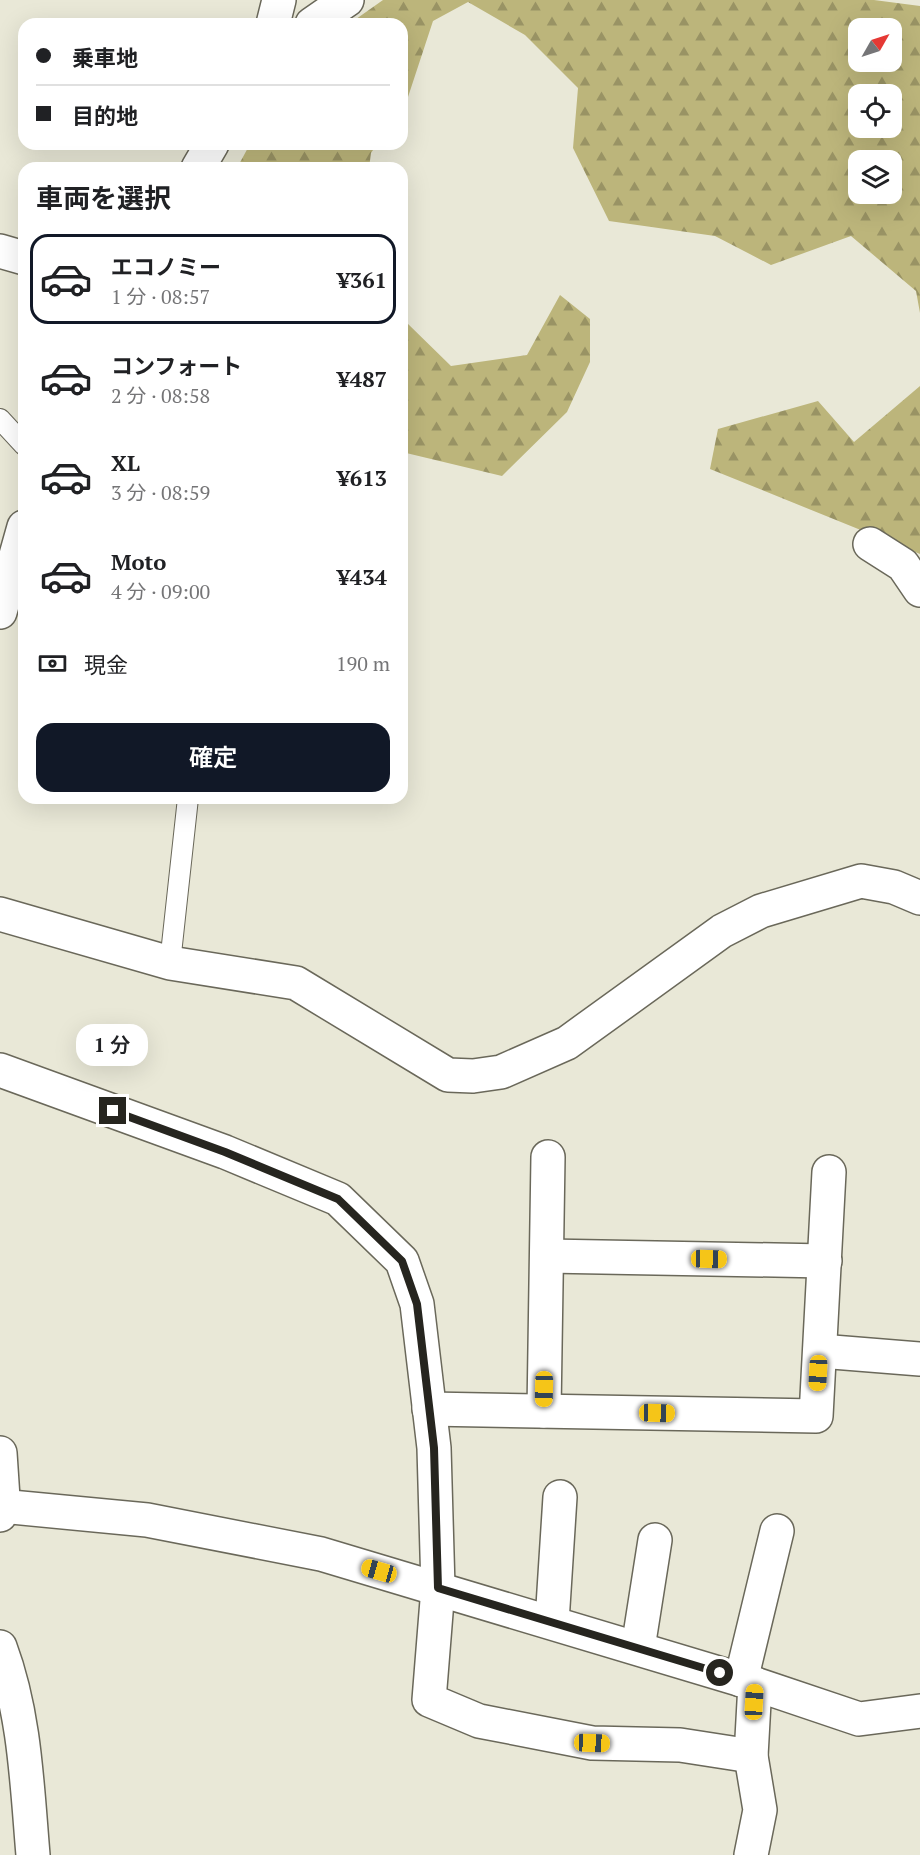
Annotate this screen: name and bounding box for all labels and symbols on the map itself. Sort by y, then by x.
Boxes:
north arrow [848,18,902,72]
callout: 1 分 [77,1024,149,1066]
route end [99,1097,126,1124]
car [691,1250,727,1268]
car [808,1355,828,1391]
car [535,1371,553,1407]
car [639,1404,675,1422]
car [359,1557,399,1585]
route start [706,1659,733,1686]
car [744,1684,764,1720]
car [574,1733,610,1753]

